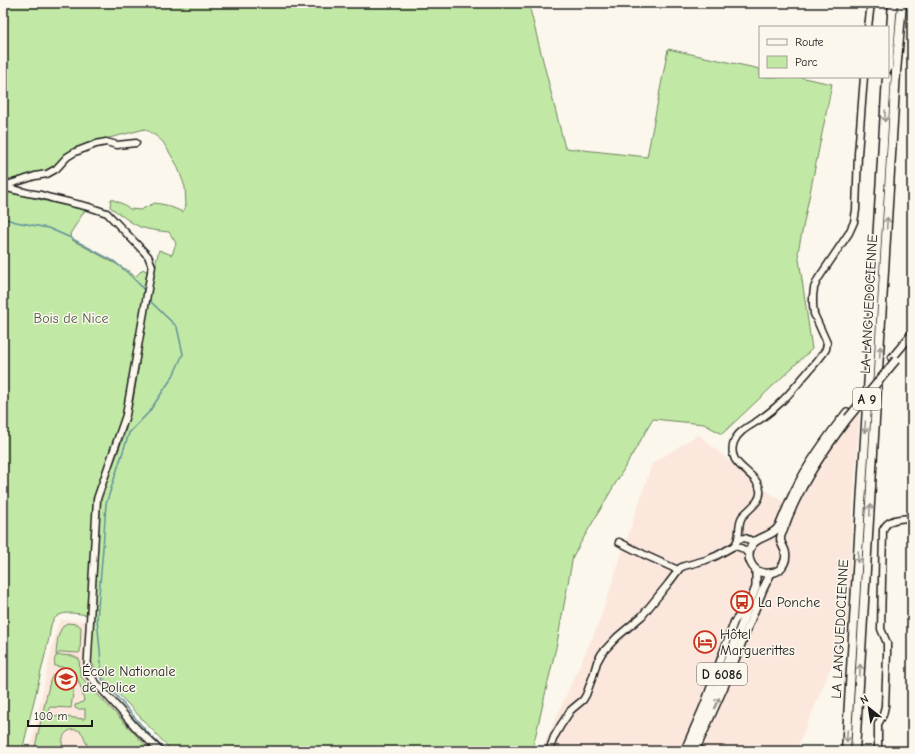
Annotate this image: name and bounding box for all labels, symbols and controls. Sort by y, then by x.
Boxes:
legend [759,26,889,78]
text: Route [795,35,824,49]
text: Parc [795,55,818,69]
one-way arrow [881,109,889,122]
one-way arrow [884,217,891,230]
street label: LA LANGUEDOCIENNE [857,234,881,374]
park label: Bois de Nice [33,310,109,327]
one-way arrow [876,346,883,359]
road number: A 9 [853,388,881,410]
one-way arrow [862,420,869,433]
one-way arrow [866,504,873,517]
one-way arrow [854,550,861,563]
street label: LA LANGUEDOCIENNE [828,559,852,699]
bus stop icon: La Ponche [729,589,755,615]
place label: La Ponche [758,594,820,611]
place label: Hôtel Marguerittes [720,626,795,659]
hotel icon: Hôtel Marguerittes [692,629,718,655]
place label: École Nationale de Police [82,663,175,696]
road number: D 6086 [697,663,747,685]
one-way arrow [857,664,864,677]
school or university icon: École Nationale de Police [53,666,79,692]
north arrow [849,688,889,728]
text: N [858,692,871,707]
one-way arrow [714,697,721,709]
scale bar [28,702,92,728]
text: 100 m [34,709,67,723]
one-way arrow [844,729,851,742]

